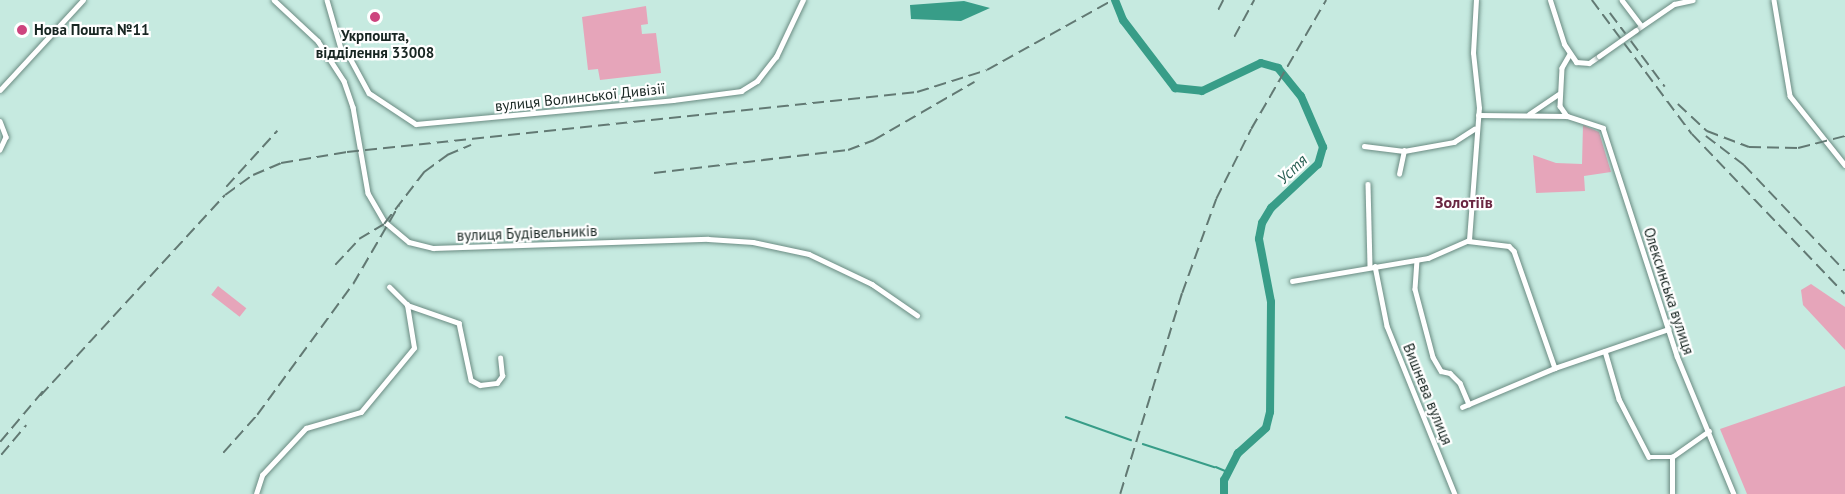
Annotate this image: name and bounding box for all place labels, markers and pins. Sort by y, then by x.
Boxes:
marker: Укрпошта, відділення 33008 [368,10,382,24]
place label: Нова Пошта №11 [34,21,149,39]
marker: Нова Пошта №11 [15,23,29,37]
place label: Укрпошта, відділення 33008 [316,26,434,61]

